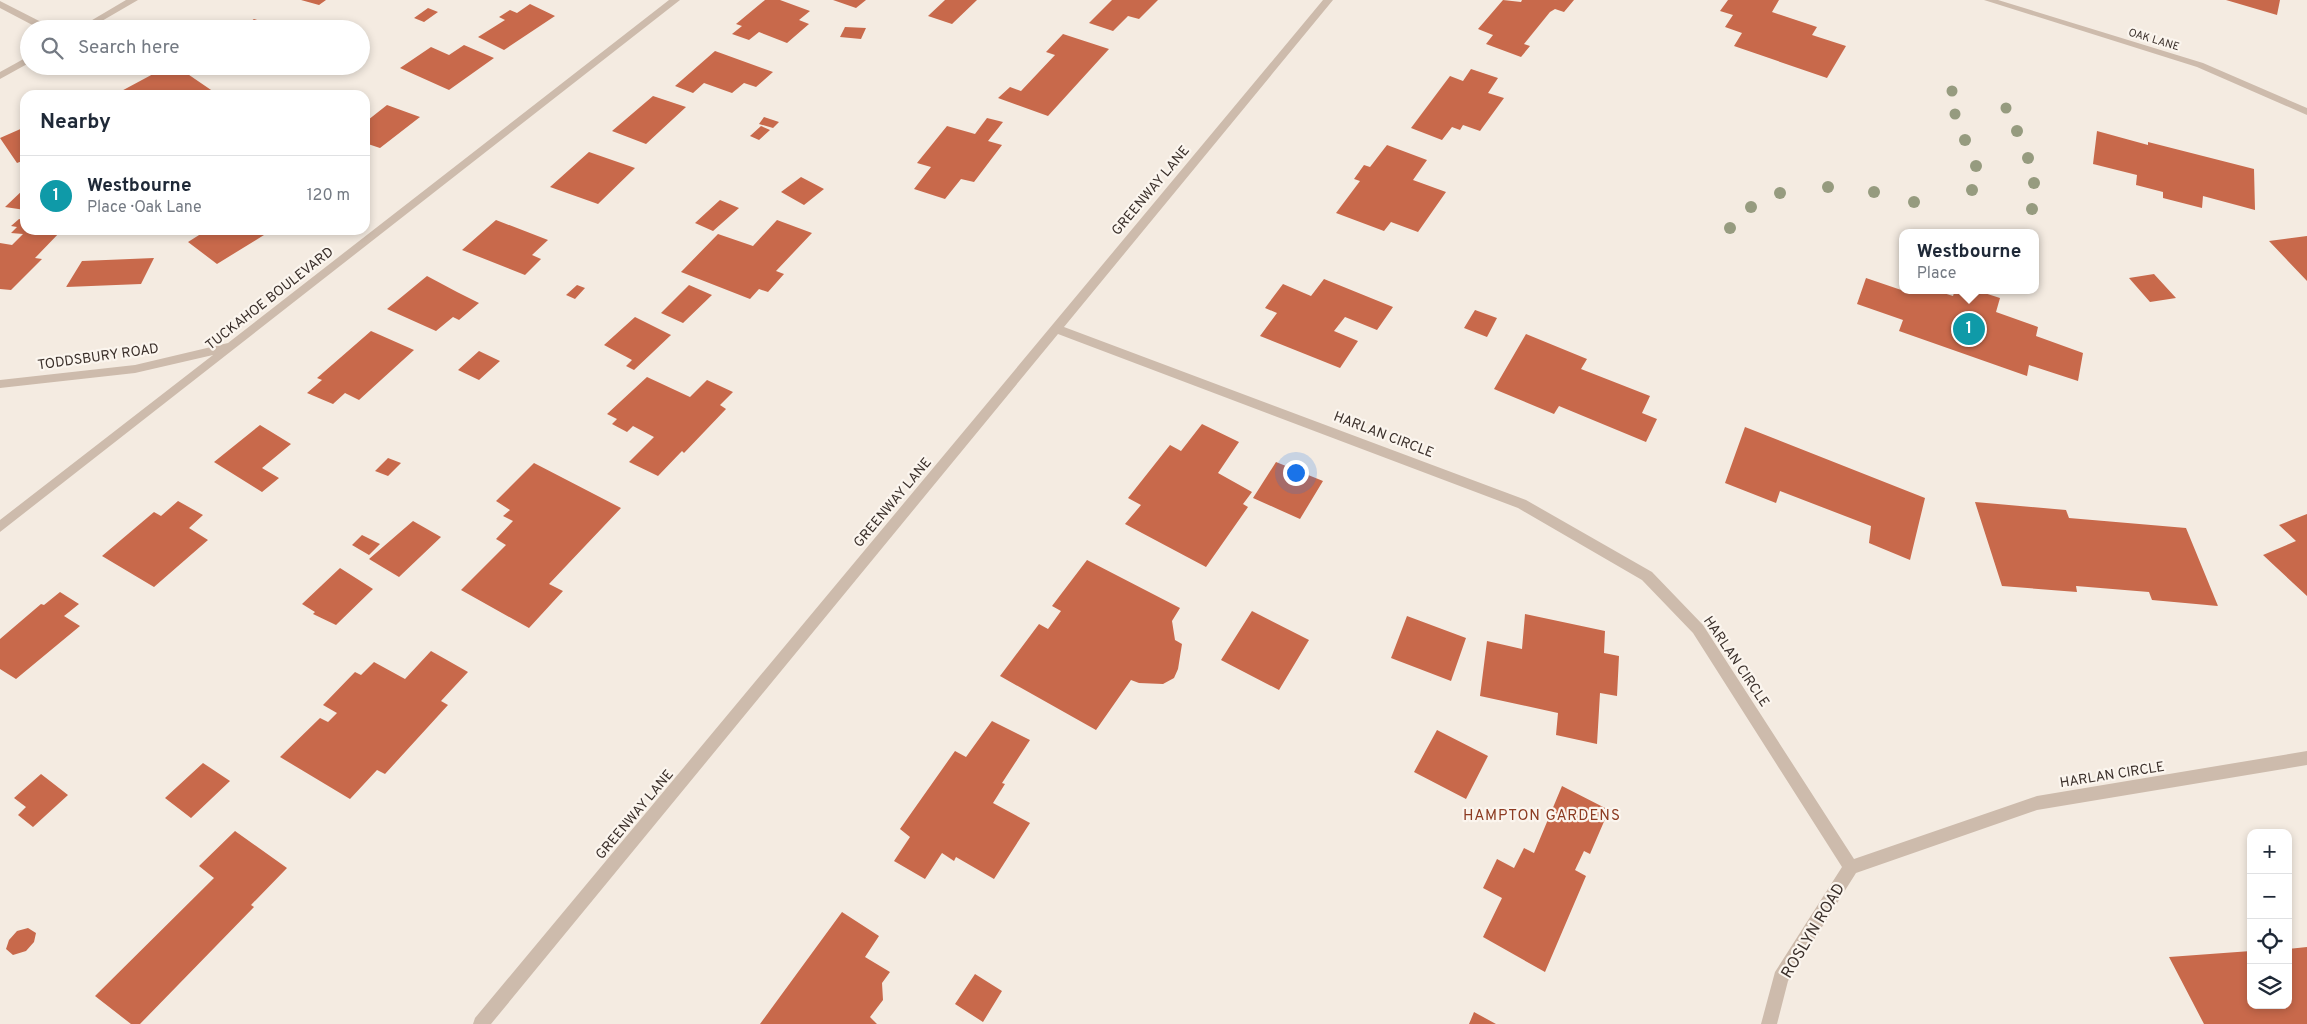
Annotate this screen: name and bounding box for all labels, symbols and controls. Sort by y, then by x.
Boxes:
search box [20,20,370,75]
street label: OAK LANE [2127,26,2181,54]
icon: search [38,34,66,62]
text: Search here [78,36,180,60]
text: Nearby [40,109,111,136]
street label: GREENWAY LANE [1109,143,1194,239]
text: Westbourne [87,174,192,198]
text: 1 [53,186,59,206]
text: 120 m [307,186,350,206]
text: Place · Oak Lane [87,198,202,218]
popup [1899,229,2039,294]
text: Westbourne [1917,240,2021,264]
street label: TUCKAHOE BOULEVARD [203,244,337,354]
text: Place [1917,264,1956,284]
pin: 1 [1953,310,1985,348]
street label: TODDSBURY ROAD [36,341,160,374]
street label: HARLAN CIRCLE [1331,409,1436,462]
street label: GREENWAY LANE [851,455,936,551]
your location [1283,460,1309,486]
street label: HARLAN CIRCLE [1699,613,1772,710]
street label: HARLAN CIRCLE [2059,759,2166,792]
street label: GREENWAY LANE [593,767,678,863]
district label: HAMPTON GARDENS [1463,807,1621,826]
map controls [2247,829,2292,1009]
button: + [2247,829,2292,874]
button: − [2247,874,2292,919]
street label: ROSLYN ROAD [1777,880,1850,982]
button: locate [2247,919,2292,964]
button: layers [2247,964,2292,1009]

